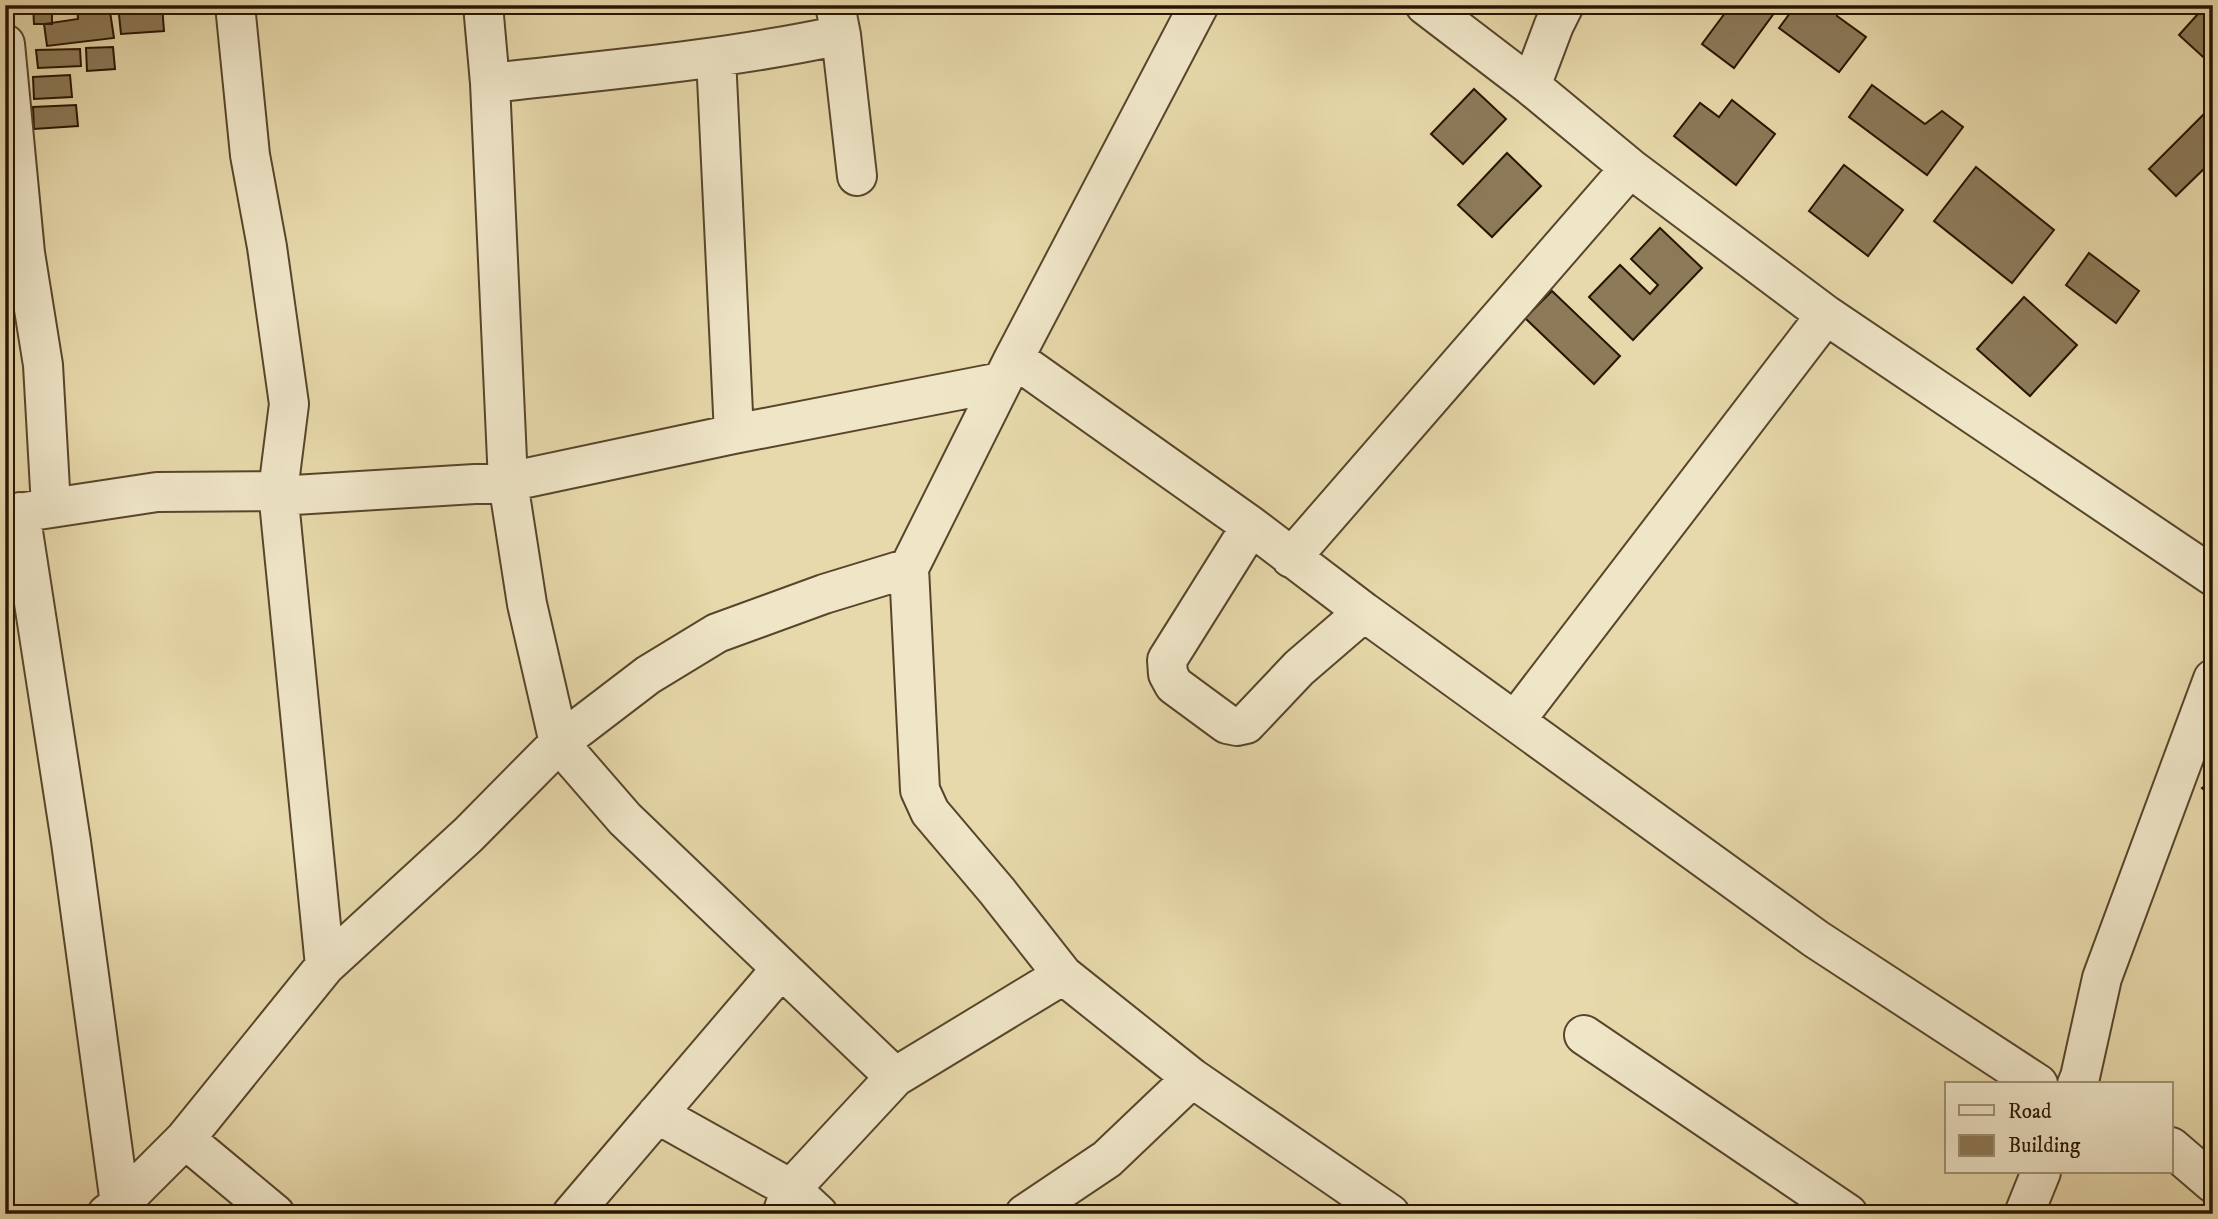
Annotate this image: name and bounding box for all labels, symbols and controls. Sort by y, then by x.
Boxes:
legend [1945,1082,2172,1174]
text: Road [2008,1099,2052,1125]
text: Building [2008,1133,2081,1159]

